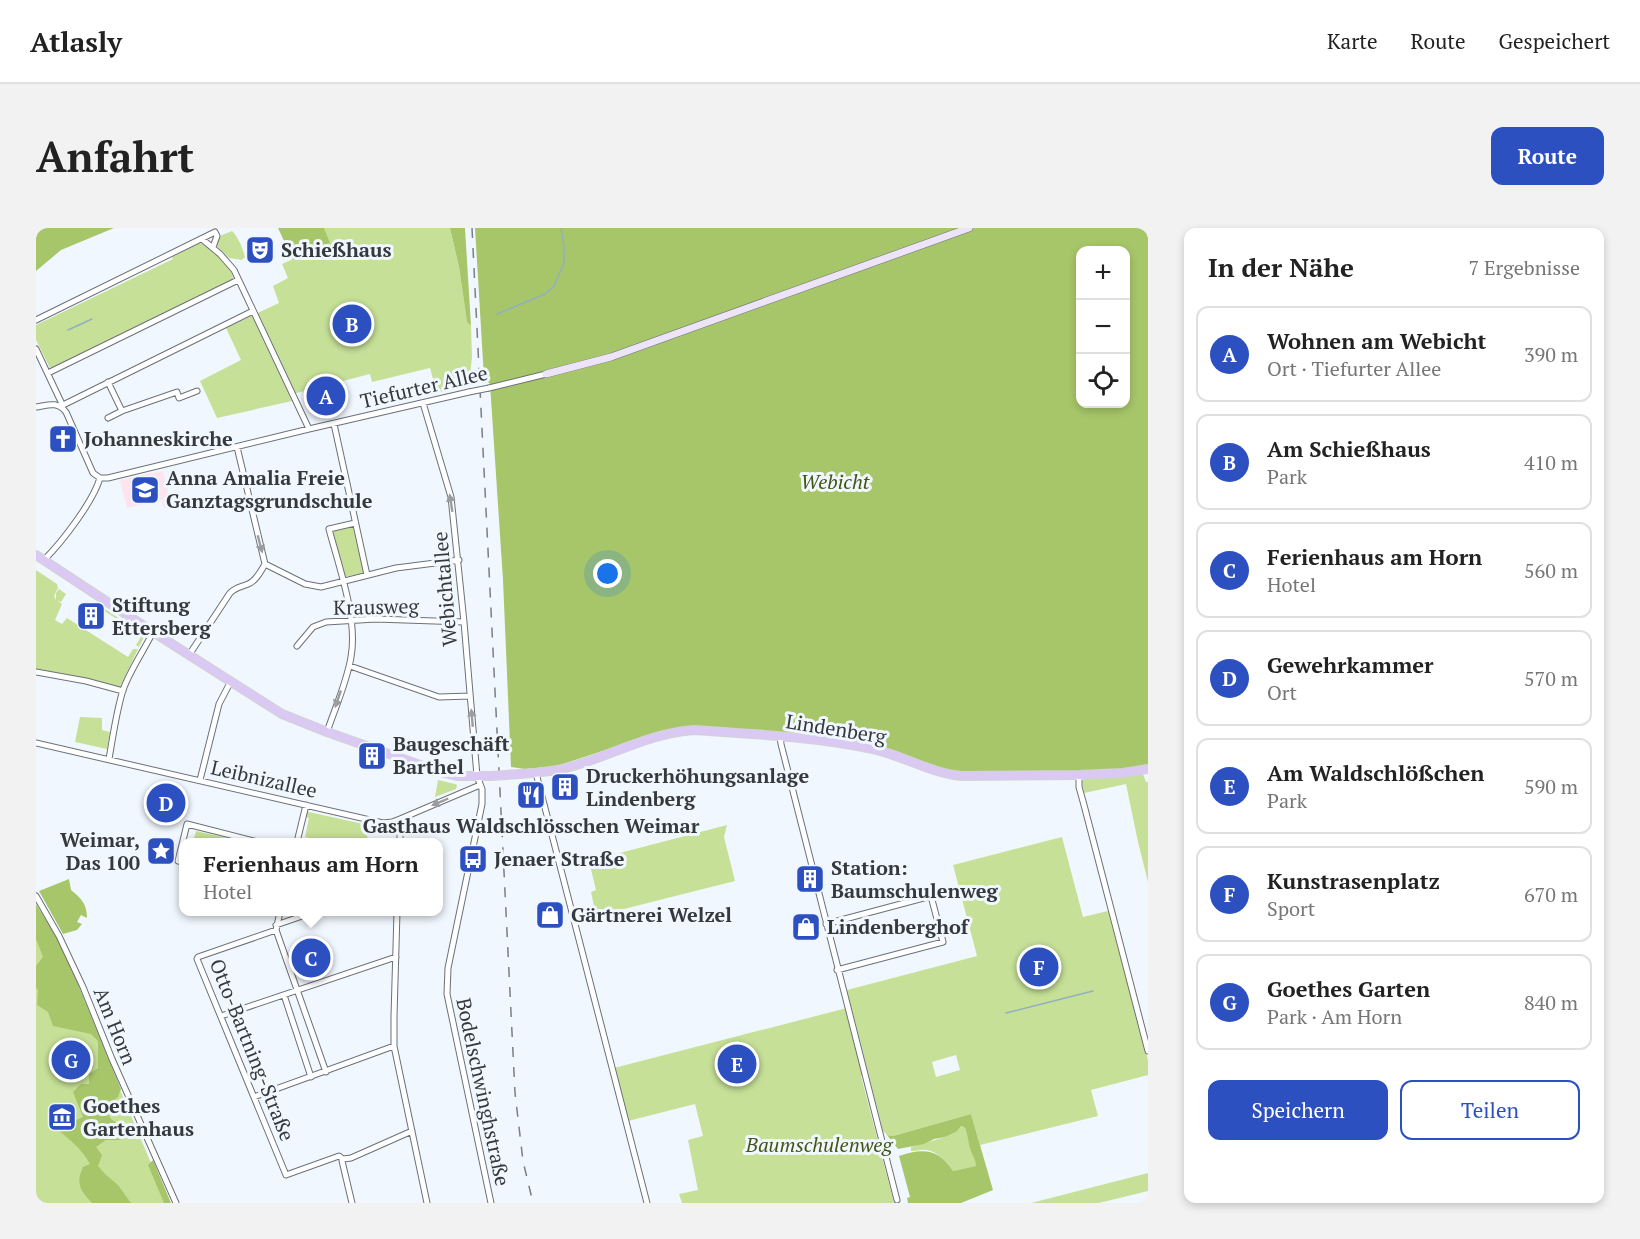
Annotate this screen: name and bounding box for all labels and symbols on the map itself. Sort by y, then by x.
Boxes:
theatre icon: Schießhaus [244,234,276,266]
place label: Schießhaus [281,236,391,263]
pin: B [332,302,372,346]
street label: Tiefurter Allee [358,359,490,414]
pin: A [306,374,346,418]
church icon: Johanneskirche [47,423,79,455]
place label: Johanneskirche [84,425,233,452]
place label: Anna Amalia Freie Ganztagsgrundschule [166,464,373,514]
park label: Webicht [800,468,871,495]
school or university icon: Anna Amalia Freie Ganztagsgrundschule [129,474,161,506]
one-way arrow [447,493,456,512]
street label: Webichtallee [426,531,463,648]
one-way arrow [256,536,265,554]
your location [593,559,622,588]
place label: Stiftung Ettersberg [112,591,211,641]
street label: Krausweg [333,592,420,621]
building icon: Stiftung Ettersberg [75,600,107,632]
one-way arrow [333,690,343,708]
street label: Lindenberg [784,707,889,750]
one-way arrow [467,708,476,727]
place label: Baugeschäft Barthel [393,730,510,780]
building icon: Baugeschäft Barthel [356,740,388,772]
street label: Leibnizallee [209,753,320,804]
place label: Druckerhöhungsanlage Lindenberg [586,762,809,812]
building icon: Druckerhöhungsanlage Lindenberg [549,771,581,803]
restaurant icon: Gasthaus Waldschlösschen Weimar [515,779,547,811]
pin: D [146,780,186,826]
one-way arrow [431,797,449,807]
place label: Gasthaus Waldschlösschen Weimar [363,812,700,839]
place label: Weimar, Das 100 [60,826,140,876]
place icon: Weimar, Das 100 [145,835,177,867]
bus stop icon: Jenaer Straße [457,843,489,875]
place label: Jenaer Straße [494,845,625,872]
place label: Station: Baumschulenweg [831,854,998,904]
building icon: Station: Baumschulenweg [794,863,826,895]
shop icon: Gärtnerei Welzel [534,899,566,931]
place label: Gärtnerei Welzel [571,901,732,928]
shop icon: Lindenberghof [790,911,822,943]
place label: Lindenberghof [827,913,970,940]
pin: C [292,936,330,980]
pin: F [1020,944,1058,990]
street label: Otto-Bartning-Straße [204,955,301,1145]
street label: Am Horn [88,983,143,1069]
street label: Bodelschwinghstraße [450,995,517,1188]
pin: G [51,1038,90,1082]
pin: E [718,1042,756,1086]
place label: Goethes Gartenhaus [83,1092,194,1142]
museum icon: Goethes Gartenhaus [46,1101,78,1133]
park label: Baumschulenweg [745,1131,893,1158]

